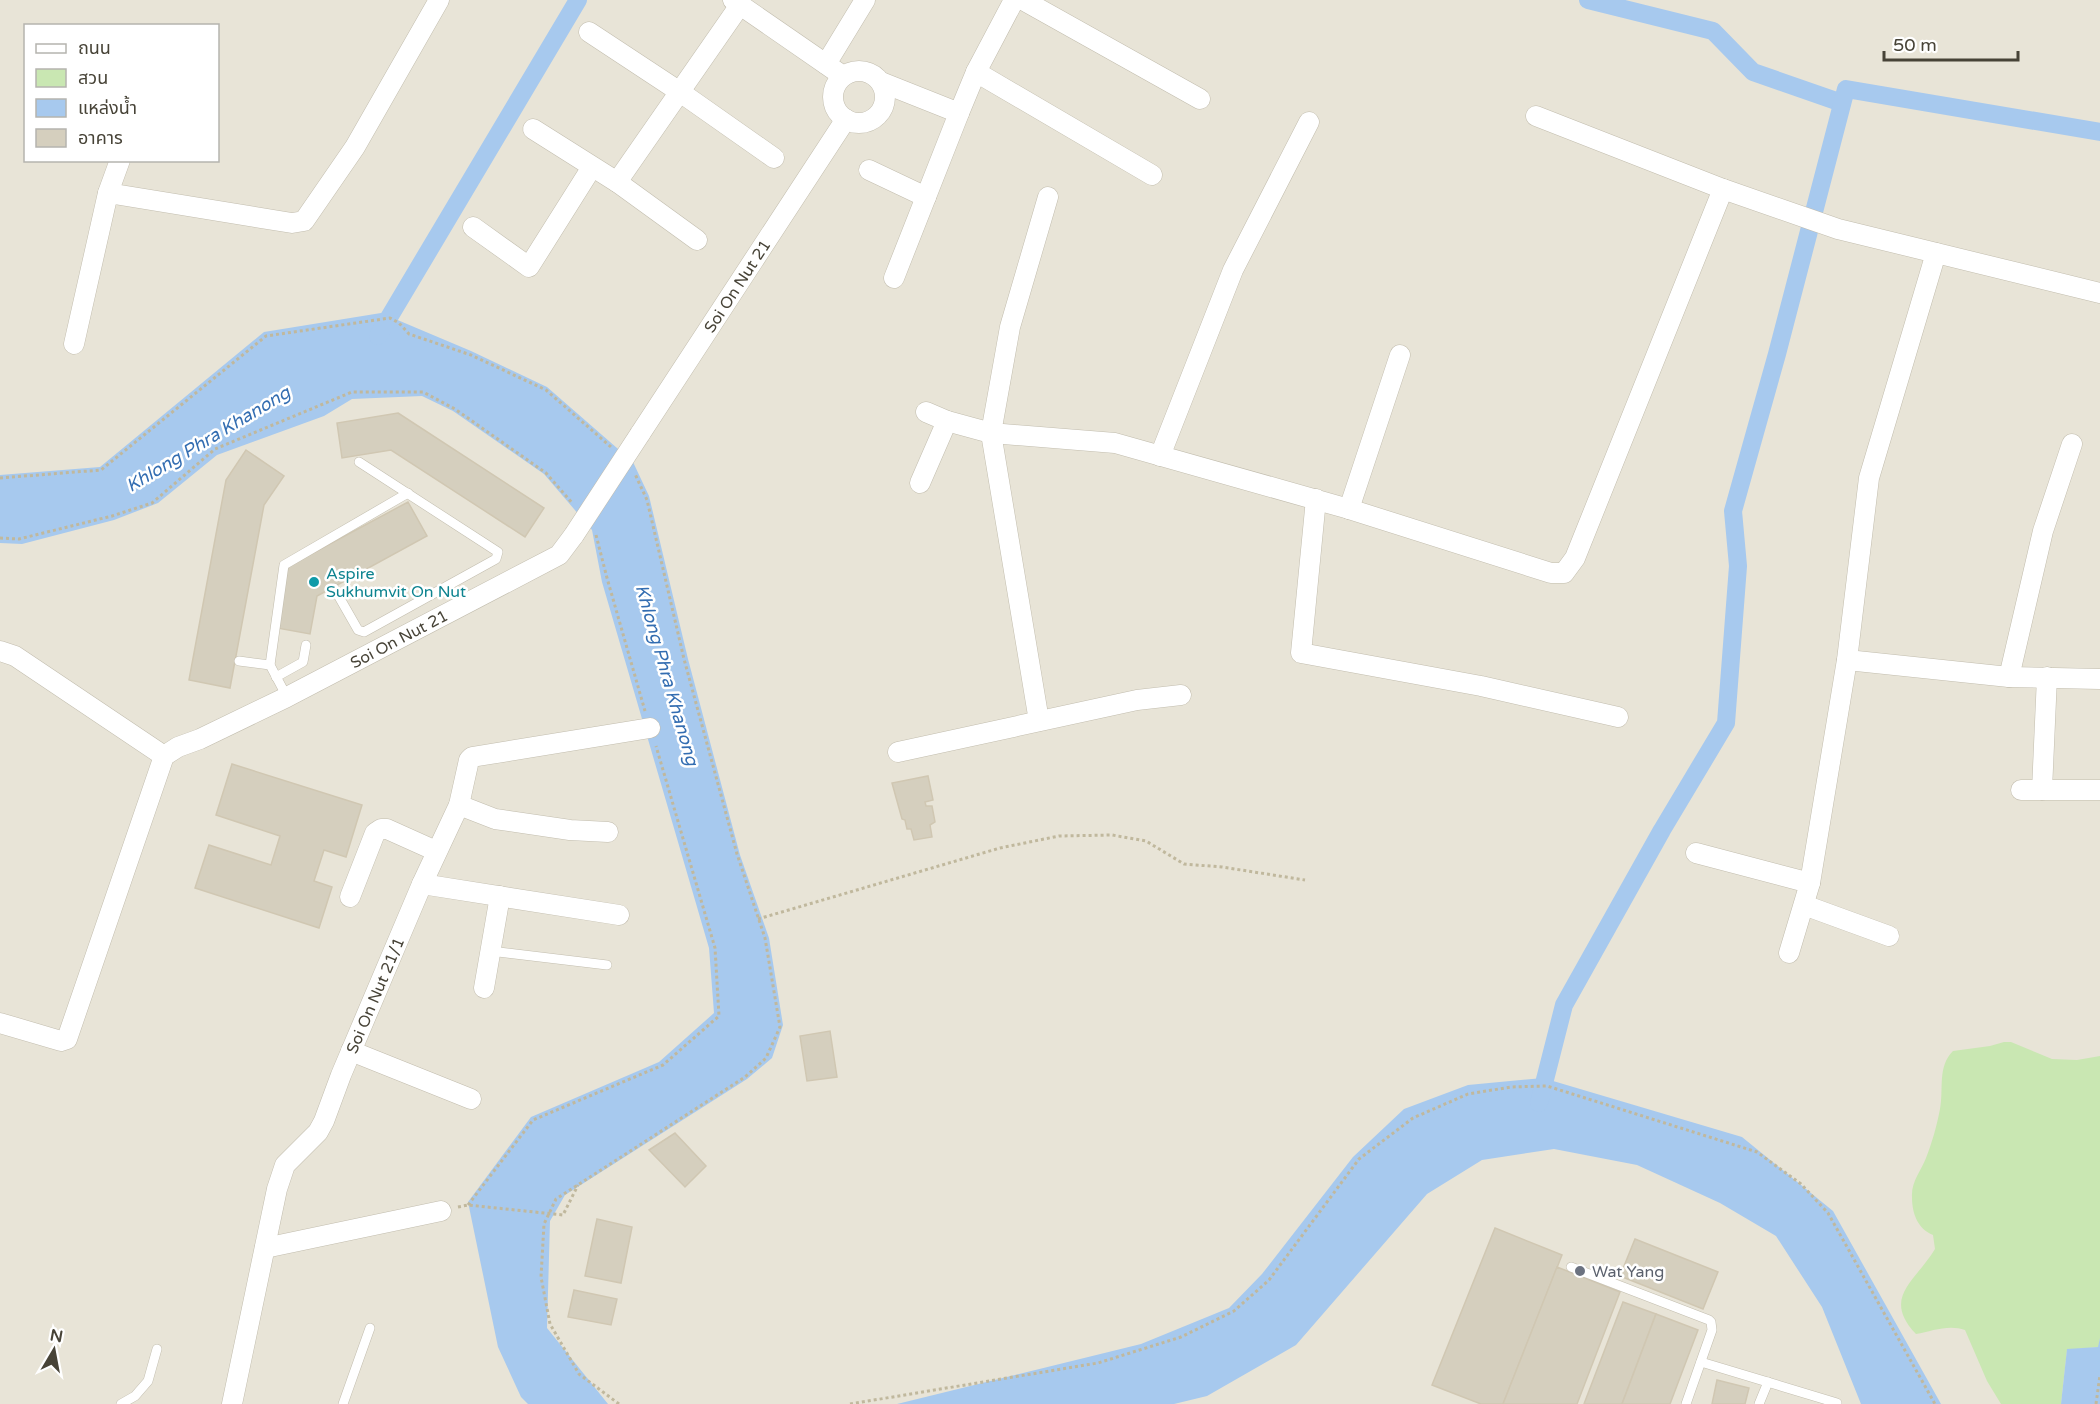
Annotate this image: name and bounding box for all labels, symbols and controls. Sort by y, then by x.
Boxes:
legend [24,24,219,162]
scale bar [1884,24,2018,62]
text: 50 m [1893,34,1937,56]
text: ถนน [78,37,111,59]
text: สวน [78,67,108,89]
text: แหล่งน้ำ [78,95,137,119]
text: อาคาร [78,127,123,149]
street label: Soi On Nut 21 [700,236,775,337]
water label: Khlong Phra Khanong [122,380,295,497]
place label: Aspire Sukhumvit On Nut [326,564,466,602]
marker: Aspire Sukhumvit On Nut [307,575,321,589]
water label: Khlong Phra Khanong [631,582,704,770]
street label: Soi On Nut 21 [347,606,452,673]
street label: Soi On Nut 21/1 [342,934,409,1057]
place label: Wat Yang [1592,1262,1664,1282]
marker: Wat Yang [1573,1264,1587,1278]
north arrow [24,1320,84,1380]
text: N [48,1325,64,1347]

